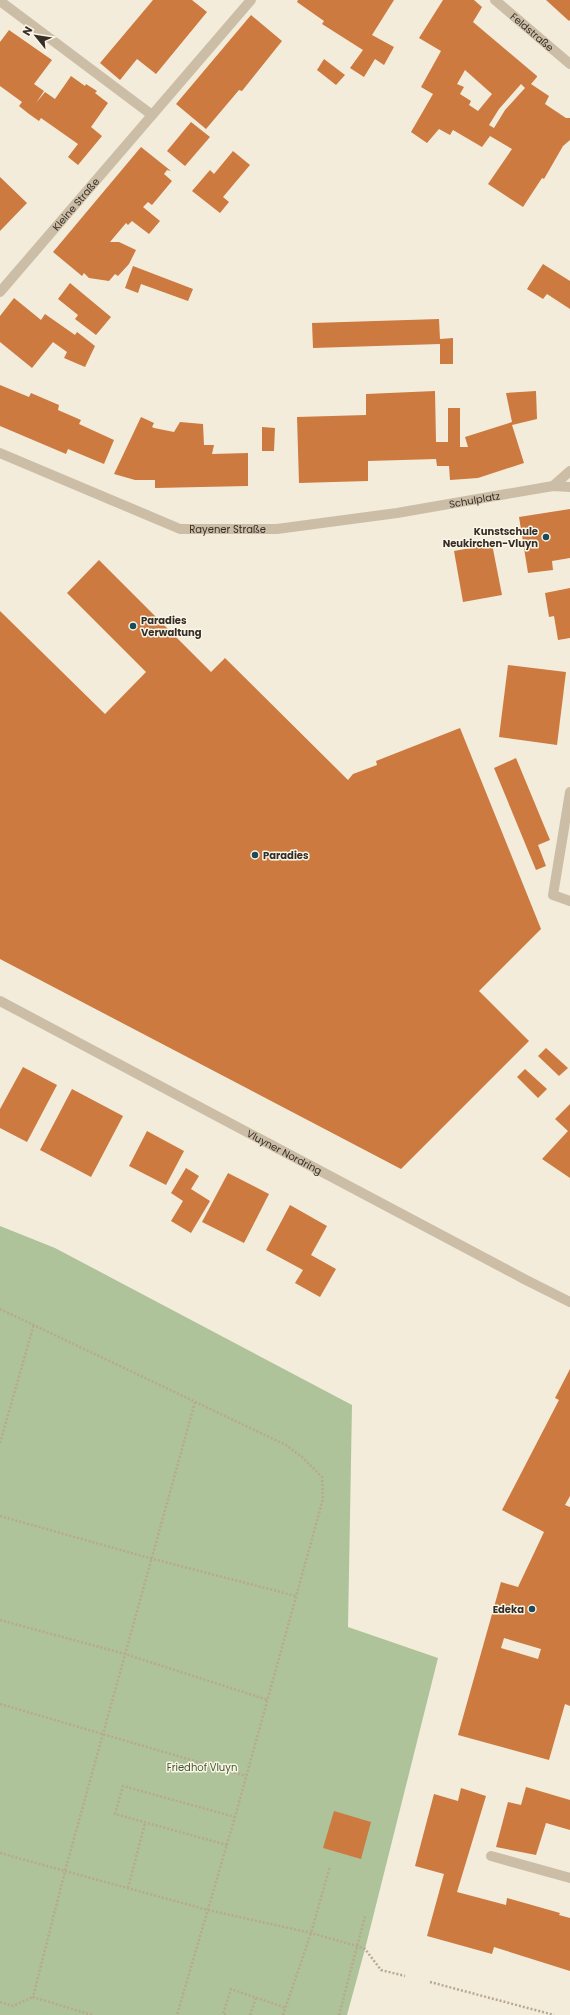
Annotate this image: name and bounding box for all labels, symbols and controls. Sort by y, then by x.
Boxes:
street label: Feldstraße [507,9,557,55]
north arrow [16,16,56,56]
text: N [18,23,36,39]
street label: Kleine Straße [49,174,103,234]
street label: Schulplatz [448,488,501,511]
street label: Rayener Straße [189,522,266,537]
place label: Kunstschule Neukirchen-Vluyn [443,524,538,551]
marker: Kunstschule Neukirchen-Vluyn [541,532,551,542]
place label: Paradies Verwaltung [141,613,202,640]
marker: Paradies Verwaltung [128,621,138,631]
place label: Paradies [263,848,309,863]
marker: Paradies [250,850,260,860]
street label: Vluyner Nordring [244,1126,325,1178]
place label: Edeka [493,1602,524,1617]
marker: Edeka [527,1604,537,1614]
park label: Friedhof Vluyn [167,1760,237,1775]

